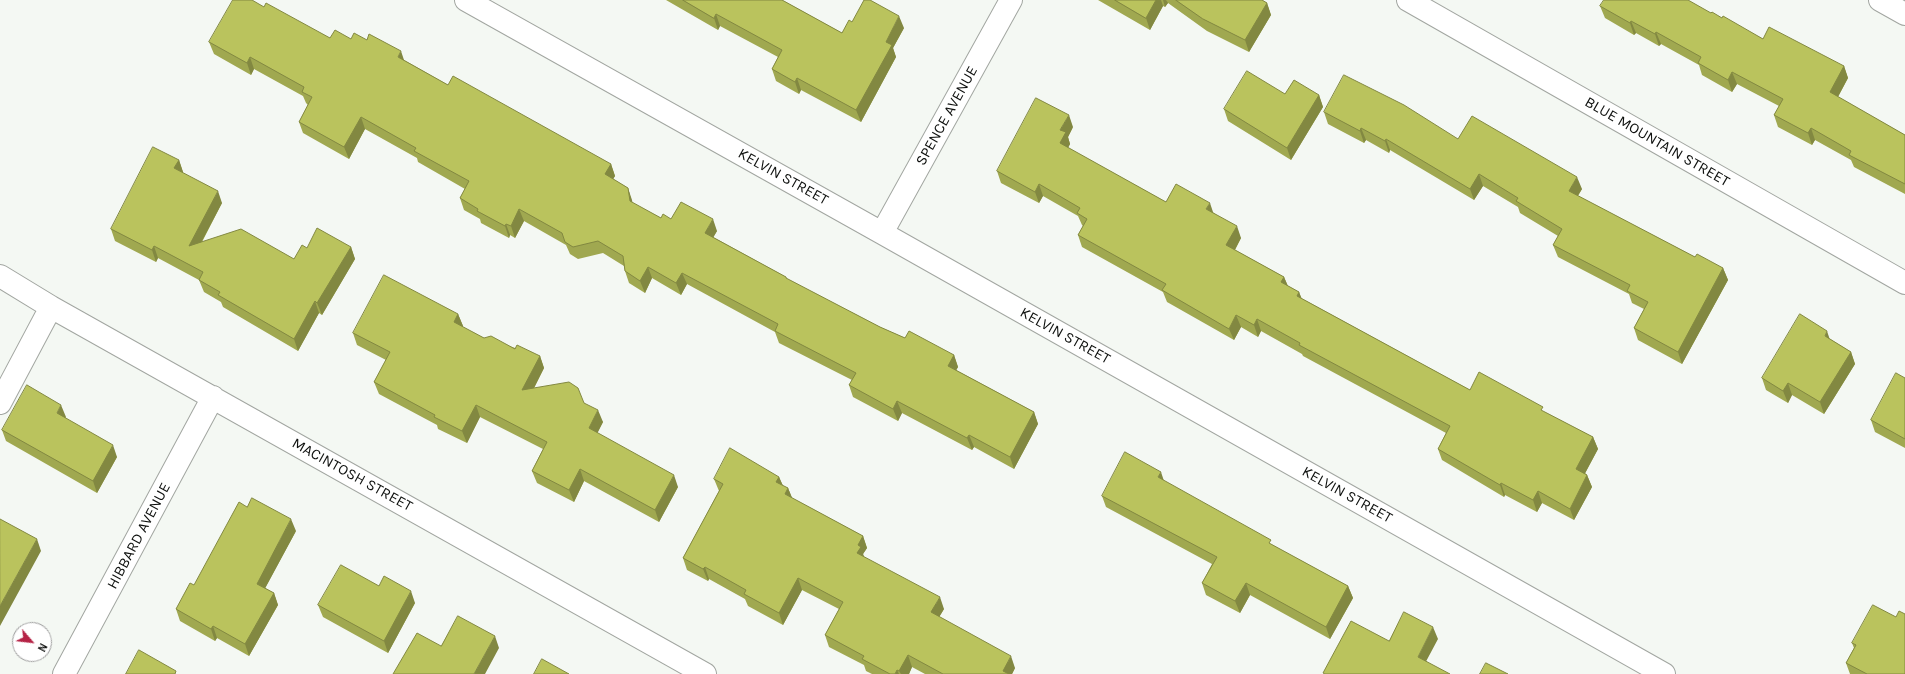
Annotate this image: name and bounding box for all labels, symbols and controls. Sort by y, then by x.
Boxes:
street label: SPENCE AVENUE [912,63,982,169]
street label: BLUE MOUNTAIN STREET [1581,93,1733,191]
street label: KELVIN STREET [735,145,831,209]
street label: KELVIN STREET [1017,304,1113,368]
street label: MACINTOSH STREET [289,434,415,516]
street label: KELVIN STREET [1299,463,1395,527]
street label: HIBBARD AVENUE [103,480,175,592]
north arrow [12,622,52,662]
text: N [35,641,50,654]

